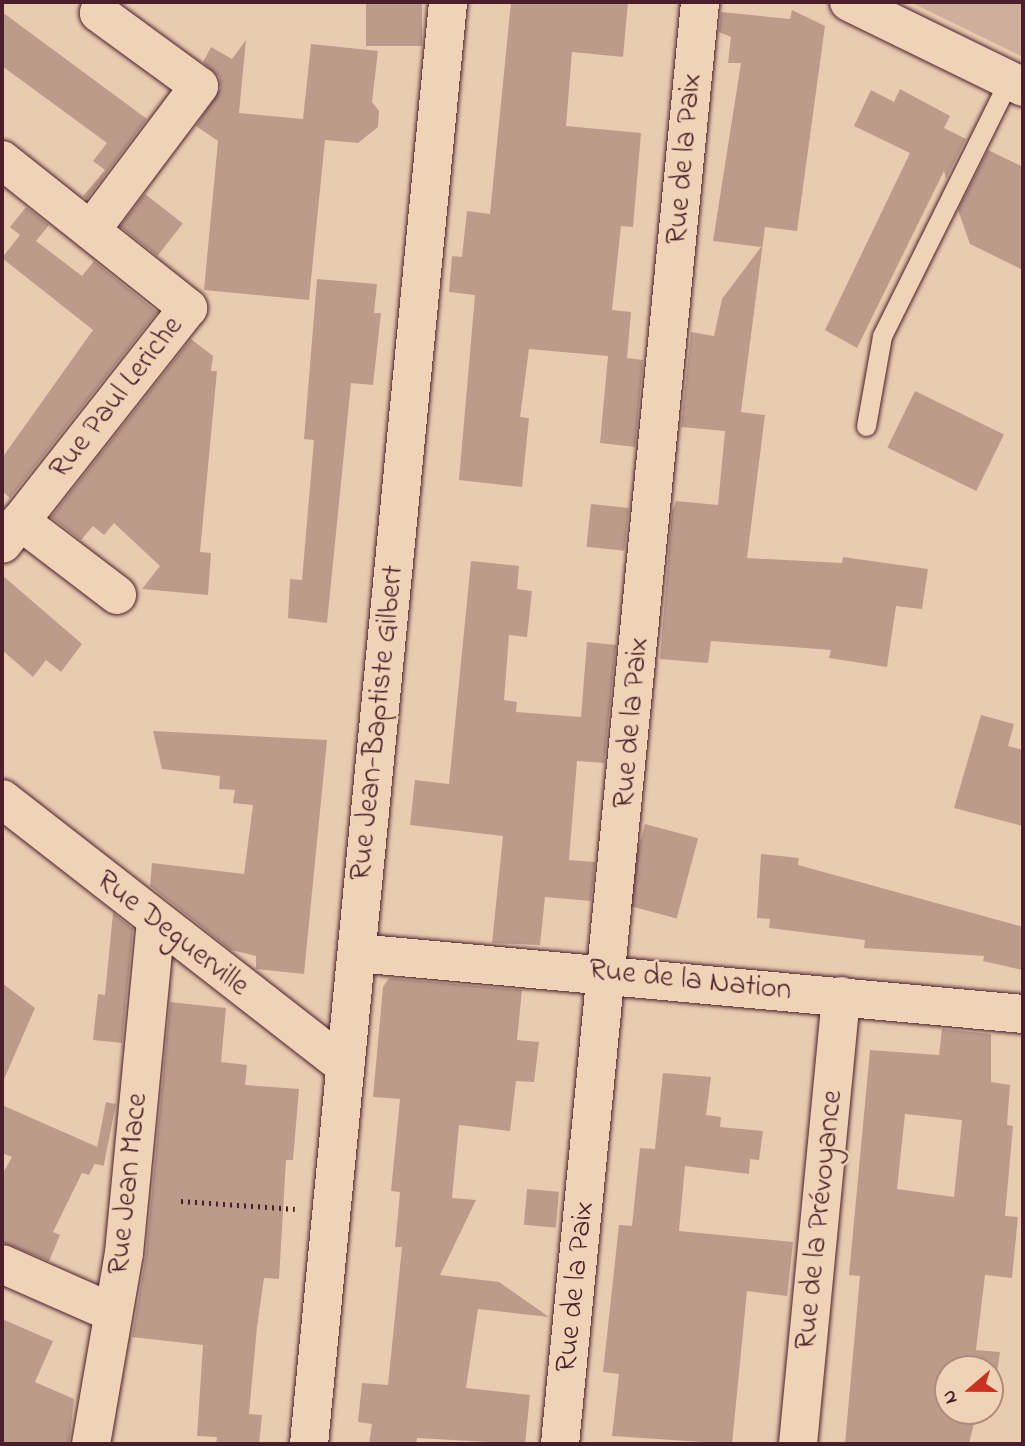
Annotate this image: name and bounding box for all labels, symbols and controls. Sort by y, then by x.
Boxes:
street label: Rue de la Paix [660,72,710,246]
street label: Rue Paul Leriche [42,310,192,486]
street label: Rue Jean-Baptiste Gilbert [344,563,412,883]
street label: Rue de la Paix [607,636,657,810]
street label: Rue Deguerville [88,863,256,1005]
street label: Rue de la Nation [587,952,793,1010]
street label: Rue de la Prévoyance [788,1088,852,1352]
street label: Rue Jean Mace [102,1091,156,1277]
street label: Rue de la Paix [549,1200,603,1374]
north arrow [934,1355,1004,1425]
text: N [936,1386,966,1407]

